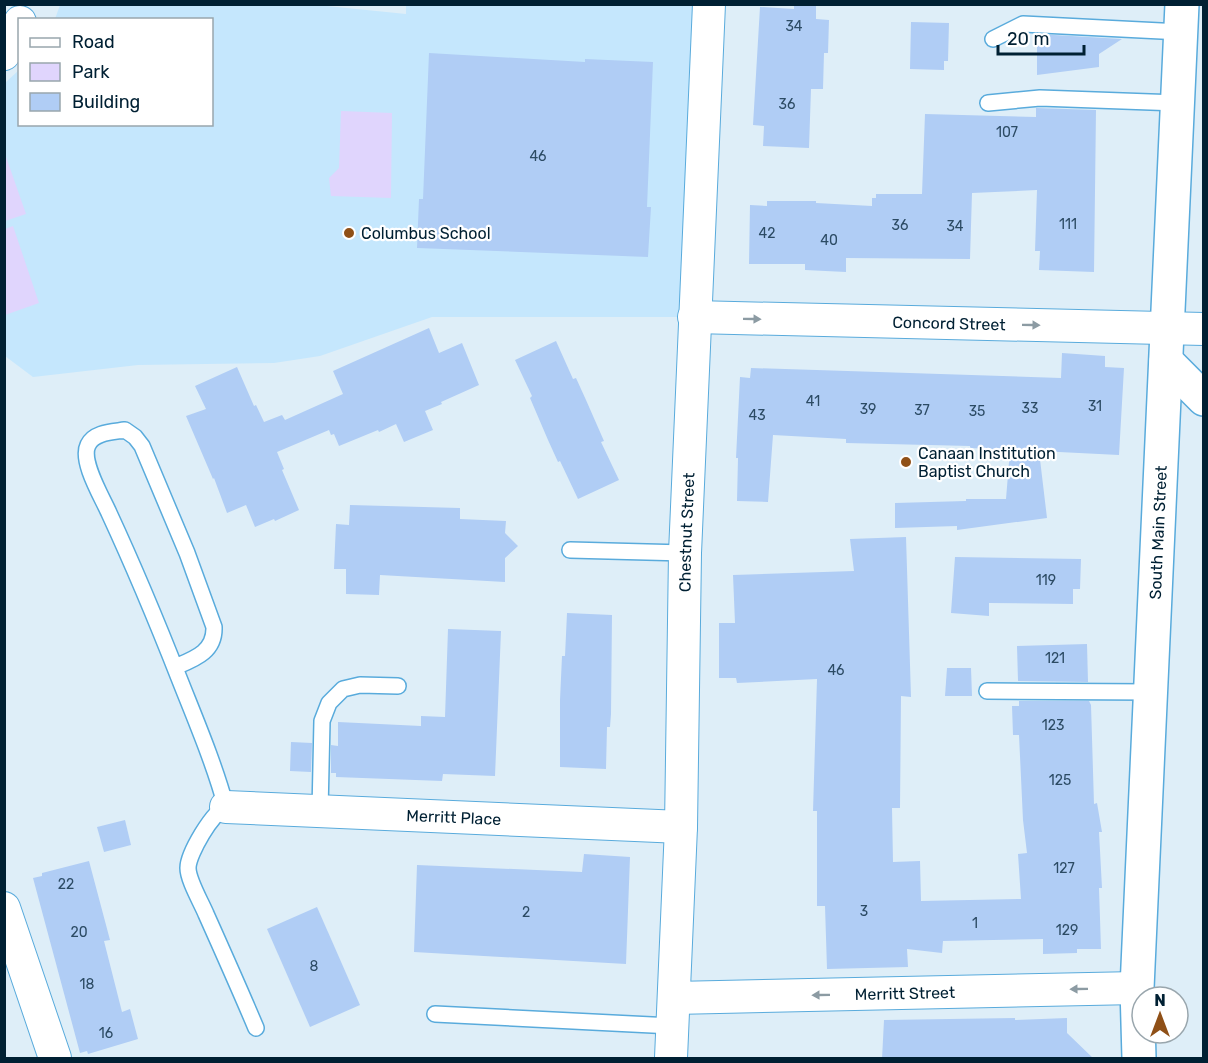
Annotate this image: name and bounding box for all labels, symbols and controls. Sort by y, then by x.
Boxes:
legend [18,18,213,126]
house number: 34 [785,18,803,35]
scale bar [998,18,1084,56]
text: 20 m [1007,28,1049,50]
text: Road [72,31,115,53]
text: Park [72,61,110,83]
text: Building [72,91,140,113]
house number: 36 [779,96,795,113]
house number: 107 [996,124,1018,141]
house number: 46 [529,148,547,165]
house number: 111 [1059,216,1077,233]
house number: 36 [892,217,908,234]
house number: 34 [946,218,964,235]
place label: Columbus School [361,224,491,243]
house number: 42 [759,225,775,242]
marker: Columbus School [342,226,356,240]
house number: 40 [820,232,838,249]
street label: Concord Street [892,313,1006,334]
one-way arrow [743,314,762,323]
one-way arrow [1022,321,1041,330]
house number: 41 [806,393,820,410]
house number: 31 [1088,398,1102,415]
house number: 33 [1022,400,1038,417]
house number: 39 [860,401,876,418]
house number: 37 [914,402,930,419]
house number: 35 [969,403,985,420]
house number: 43 [748,407,766,424]
place label: Canaan Institution Baptist Church [918,444,1056,481]
marker: Canaan Institution Baptist Church [899,455,913,469]
street label: South Main Street [1146,465,1171,600]
street label: Chestnut Street [675,472,699,592]
house number: 119 [1036,572,1056,589]
house number: 121 [1045,650,1065,667]
house number: 46 [827,662,845,679]
house number: 123 [1042,717,1064,734]
house number: 125 [1049,772,1071,789]
street label: Merritt Place [406,806,502,829]
house number: 127 [1053,860,1075,877]
house number: 22 [58,876,74,893]
house number: 3 [860,903,868,920]
house number: 2 [522,904,530,921]
house number: 1 [972,915,978,932]
house number: 129 [1056,922,1078,939]
house number: 20 [70,924,88,941]
house number: 8 [310,958,319,975]
house number: 18 [80,976,95,993]
street label: Merritt Street [855,983,955,1004]
one-way arrow [1069,985,1088,994]
north arrow [1130,985,1190,1045]
one-way arrow [811,990,830,1000]
text: N [1154,991,1166,1010]
house number: 16 [99,1025,113,1042]

